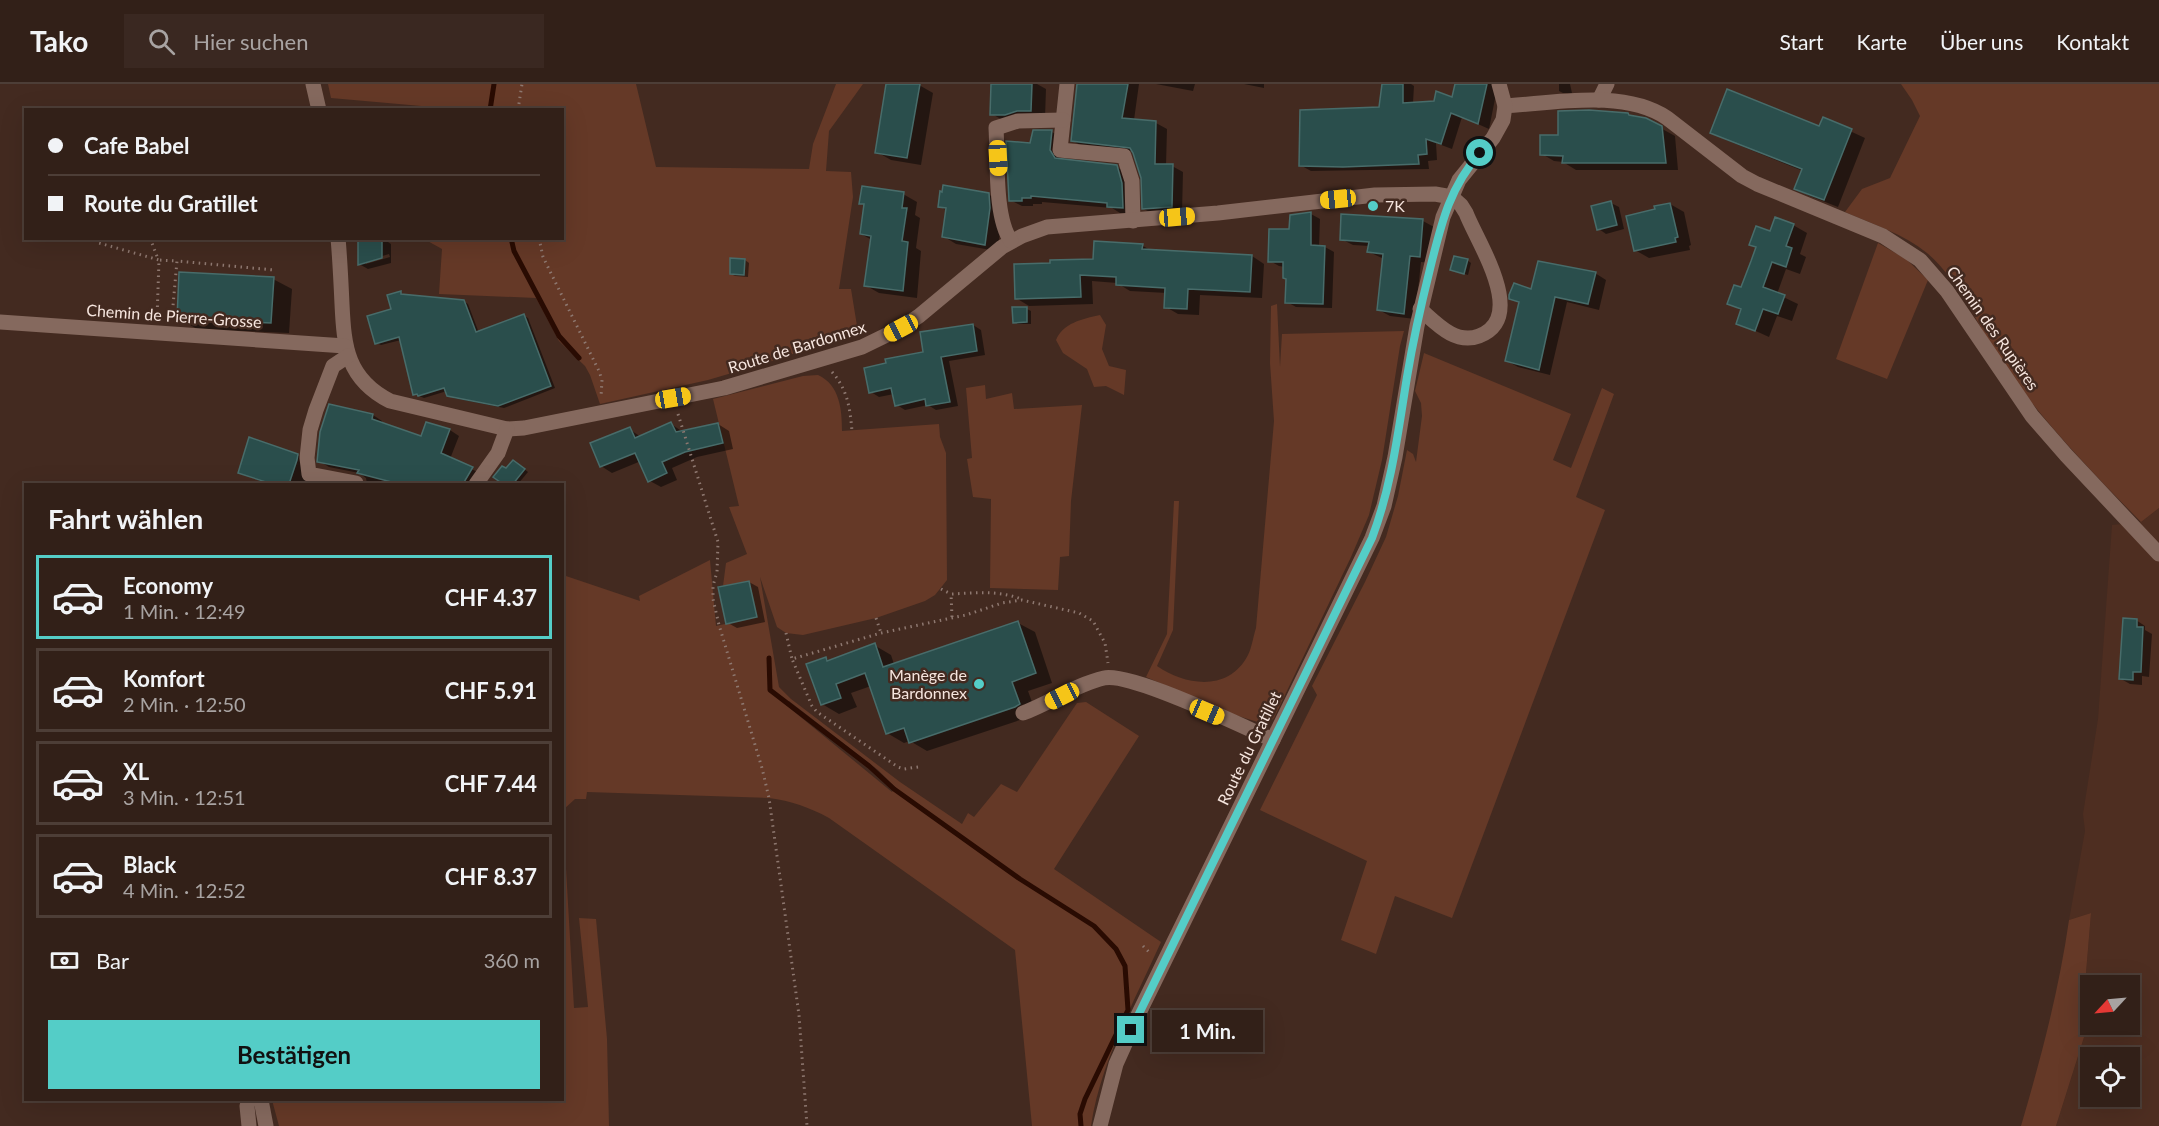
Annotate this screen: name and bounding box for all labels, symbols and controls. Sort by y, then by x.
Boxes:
search box [124,14,544,68]
text: Tako [30,24,88,58]
icon: search [145,25,178,58]
text: Hier suchen [193,28,308,55]
text: Start [1779,29,1824,54]
text: Karte [1857,29,1907,54]
text: Über uns [1940,29,2023,54]
text: Kontakt [2056,29,2129,54]
text: Cafe Babel [84,132,189,159]
route start [1466,139,1493,166]
car [988,140,1008,176]
car [1319,188,1357,210]
text: Route du Gratillet [84,190,258,217]
place label: 7K [1385,196,1405,215]
marker: 7K [1366,199,1380,213]
car [1158,206,1196,228]
street label: Chemin des Rupières [1943,262,2043,394]
street label: Chemin de Pierre-Grosse [86,300,262,331]
car [881,312,921,344]
street label: Route de Bardonnex [726,317,868,377]
car [654,386,692,410]
text: Fahrt wählen [48,502,203,535]
icon: car [51,570,105,624]
text: Economy [123,572,213,599]
text: CHF 4.37 [445,584,537,611]
text: 1 Min. · 12:49 [123,599,246,623]
icon: car [51,663,105,717]
text: Komfort [123,665,205,692]
place label: Manège de Bardonnex [889,665,967,702]
text: CHF 5.91 [445,677,537,704]
marker: Manège de Bardonnex [972,677,986,691]
car [1042,680,1082,712]
street label: Route du Gratillet [1213,688,1284,808]
text: 2 Min. · 12:50 [123,692,246,716]
car [1187,697,1227,727]
icon: car [51,756,105,810]
text: XL [123,758,149,785]
text: CHF 7.44 [445,770,537,797]
text: 3 Min. · 12:51 [123,785,246,809]
icon: car [51,849,105,903]
text: Black [123,851,176,878]
text: CHF 8.37 [445,863,537,890]
text: 4 Min. · 12:52 [123,878,246,902]
icon: cash [48,944,81,977]
text: Bar [96,947,129,974]
text: 360 m [484,948,540,972]
north arrow [2080,975,2140,1035]
map controls [2080,975,2140,1107]
callout: 1 Min. [1152,1009,1263,1051]
route end [1117,1016,1144,1043]
text: 1 Min. [1179,1019,1236,1043]
button: Bestätigen [48,1020,540,1089]
button: locate [2080,1047,2140,1107]

